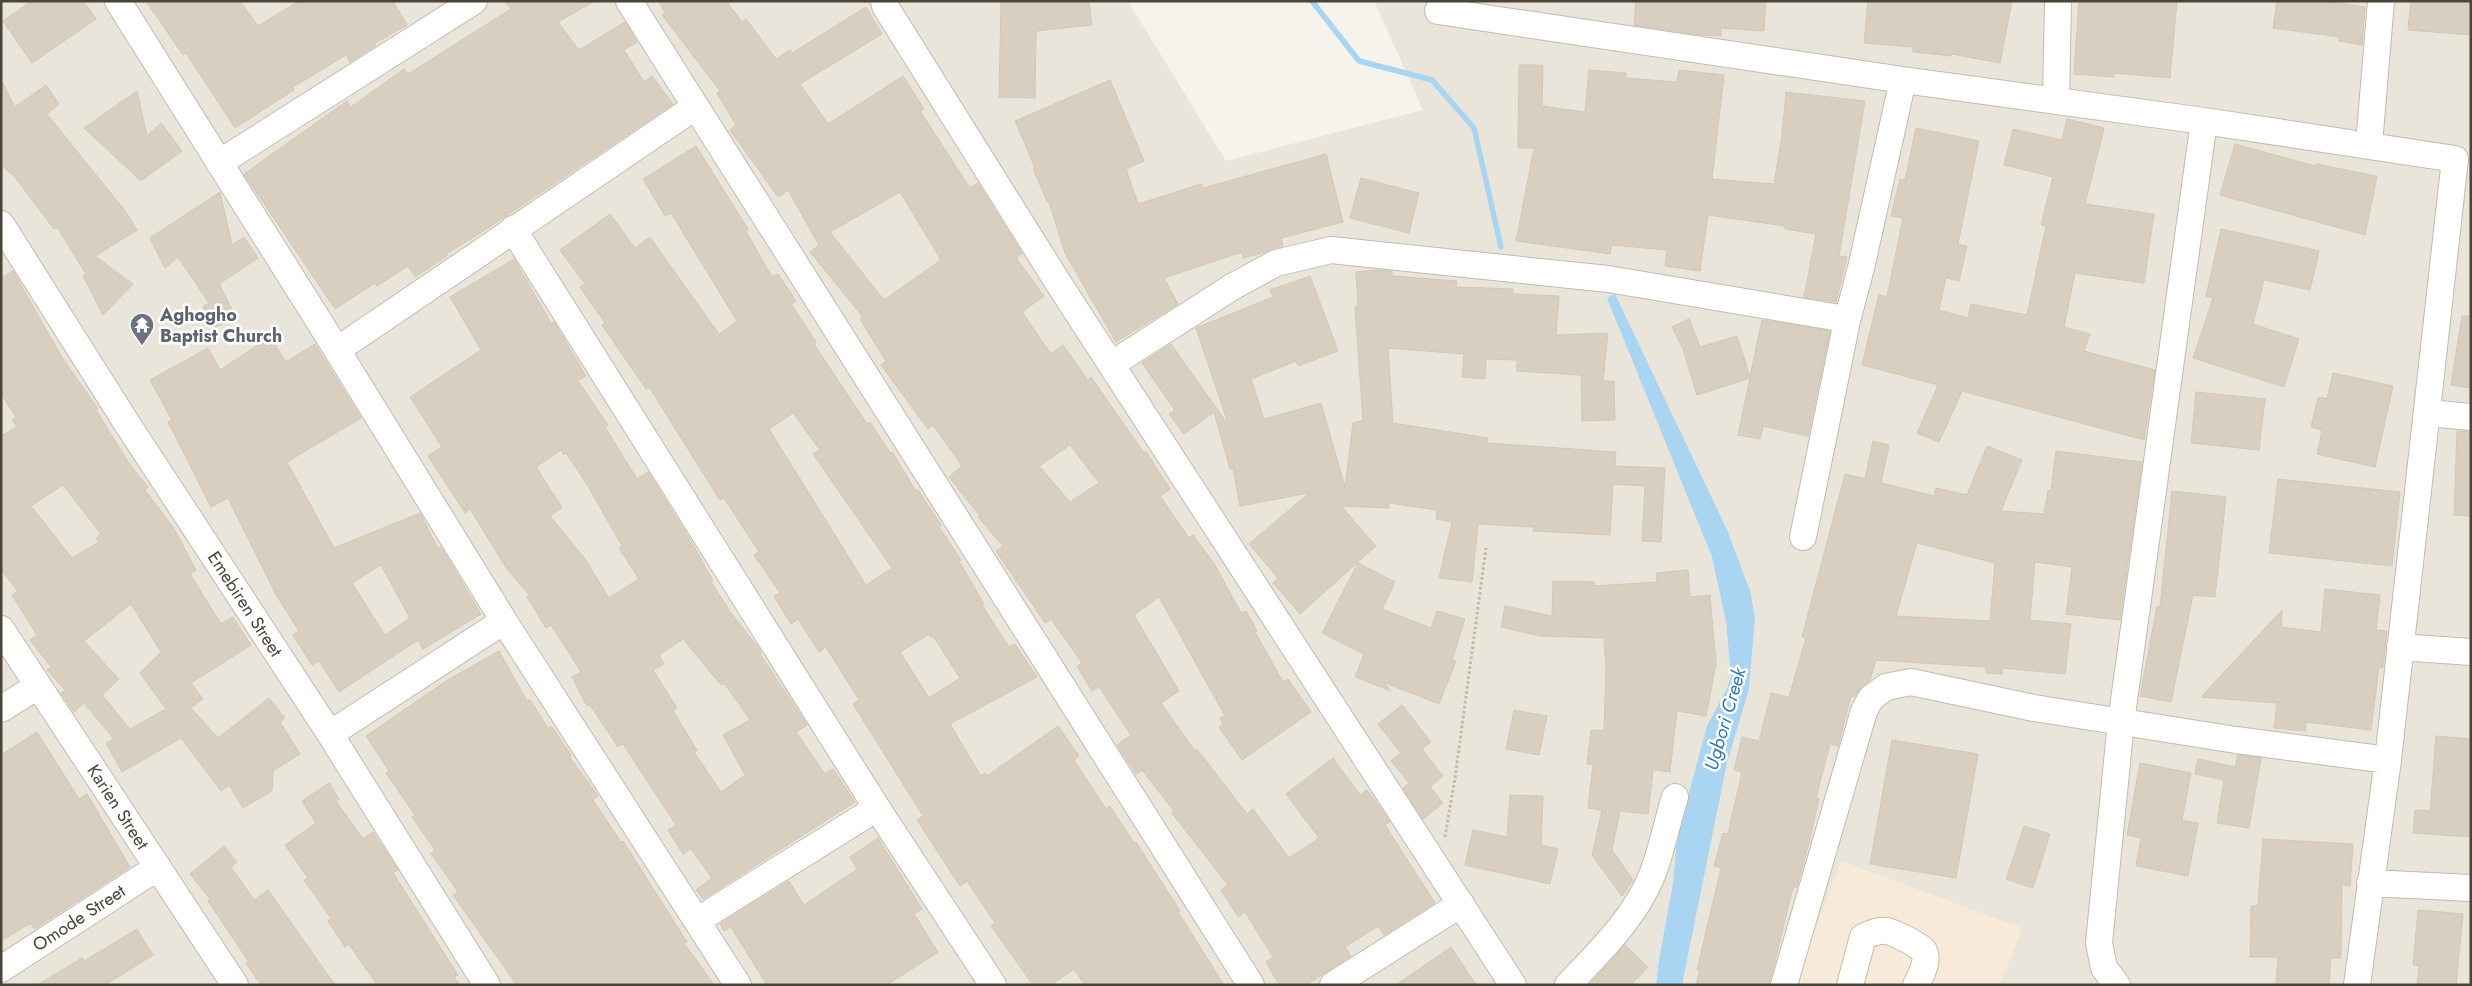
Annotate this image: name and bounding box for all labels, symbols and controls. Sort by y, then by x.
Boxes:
place label: Aghogho Baptist Church [159,302,282,349]
temple icon: Aghogho Baptist Church [129,312,155,346]
street label: Emebiren Street [201,546,289,662]
water label: Ugbori Creek [1698,664,1753,773]
street label: Karien Street [81,759,156,855]
street label: Omode Street [27,878,131,958]

